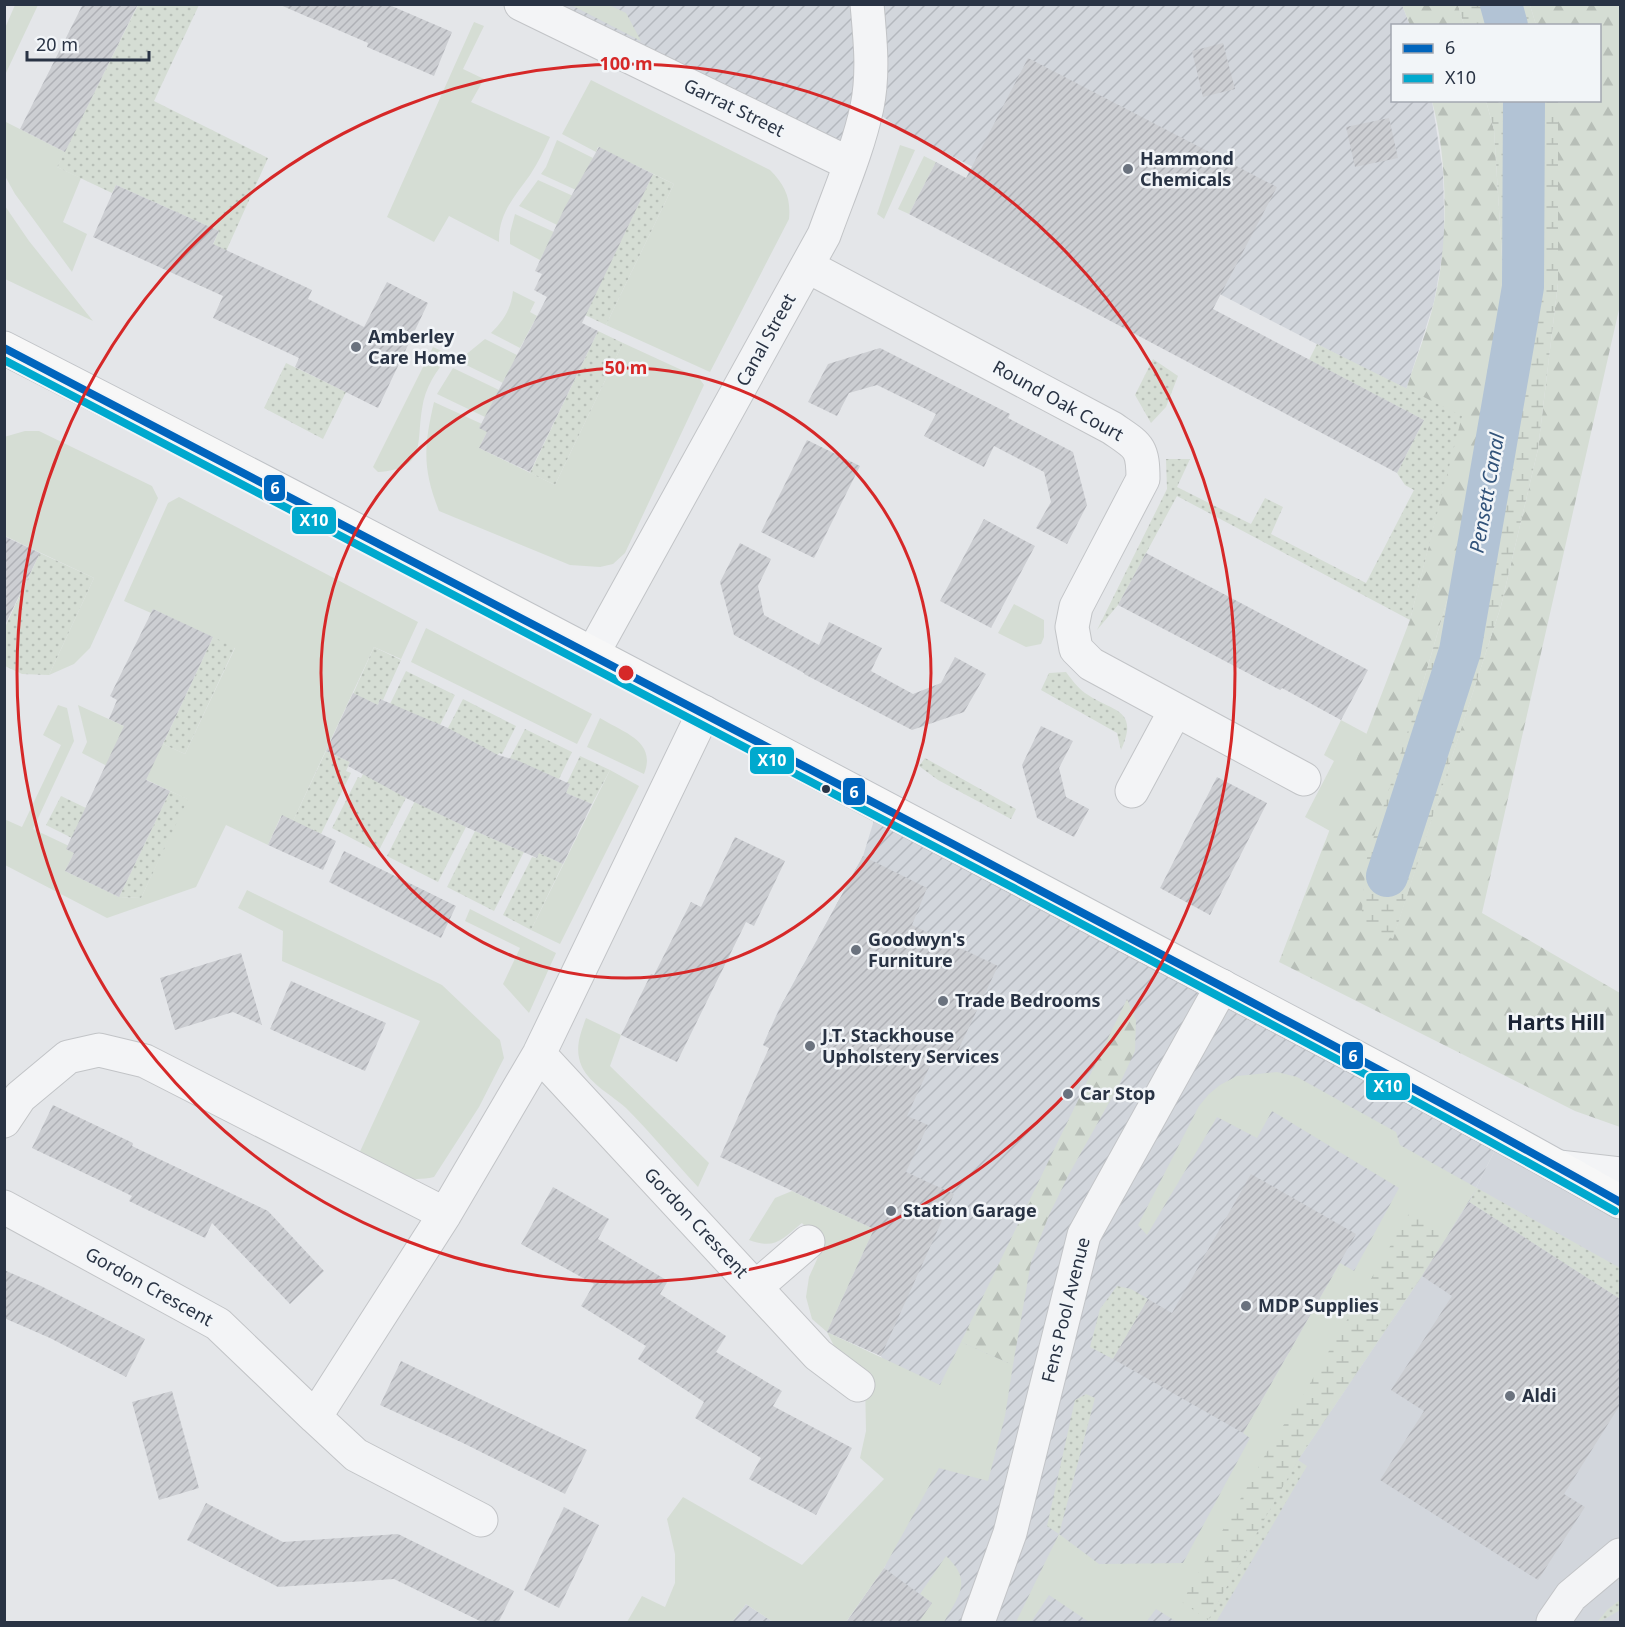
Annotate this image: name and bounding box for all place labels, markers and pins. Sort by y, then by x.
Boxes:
place label: Hammond Chemicals [1140,146,1234,191]
marker: Hammond Chemicals [1121,162,1135,176]
place label: Amberley Care Home [368,324,467,369]
marker: Amberley Care Home [349,340,363,354]
centre of rings [616,663,636,683]
unlabelled marker [820,783,832,795]
place label: Goodwyn's Furniture [868,927,965,972]
marker: Goodwyn's Furniture [849,943,863,957]
place label: Trade Bedrooms [955,988,1101,1012]
marker: Trade Bedrooms [936,994,950,1008]
place label: J.T. Stackhouse Upholstery Services [820,1023,999,1068]
marker: J.T. Stackhouse Upholstery Services [803,1039,817,1053]
place label: Car Stop [1080,1081,1155,1105]
marker: Car Stop [1061,1087,1075,1101]
place label: Station Garage [903,1198,1037,1222]
marker: Station Garage [884,1204,898,1218]
place label: MDP Supplies [1258,1293,1379,1317]
marker: MDP Supplies [1239,1299,1253,1313]
place label: Aldi [1522,1383,1557,1407]
marker: Aldi [1503,1389,1517,1403]

